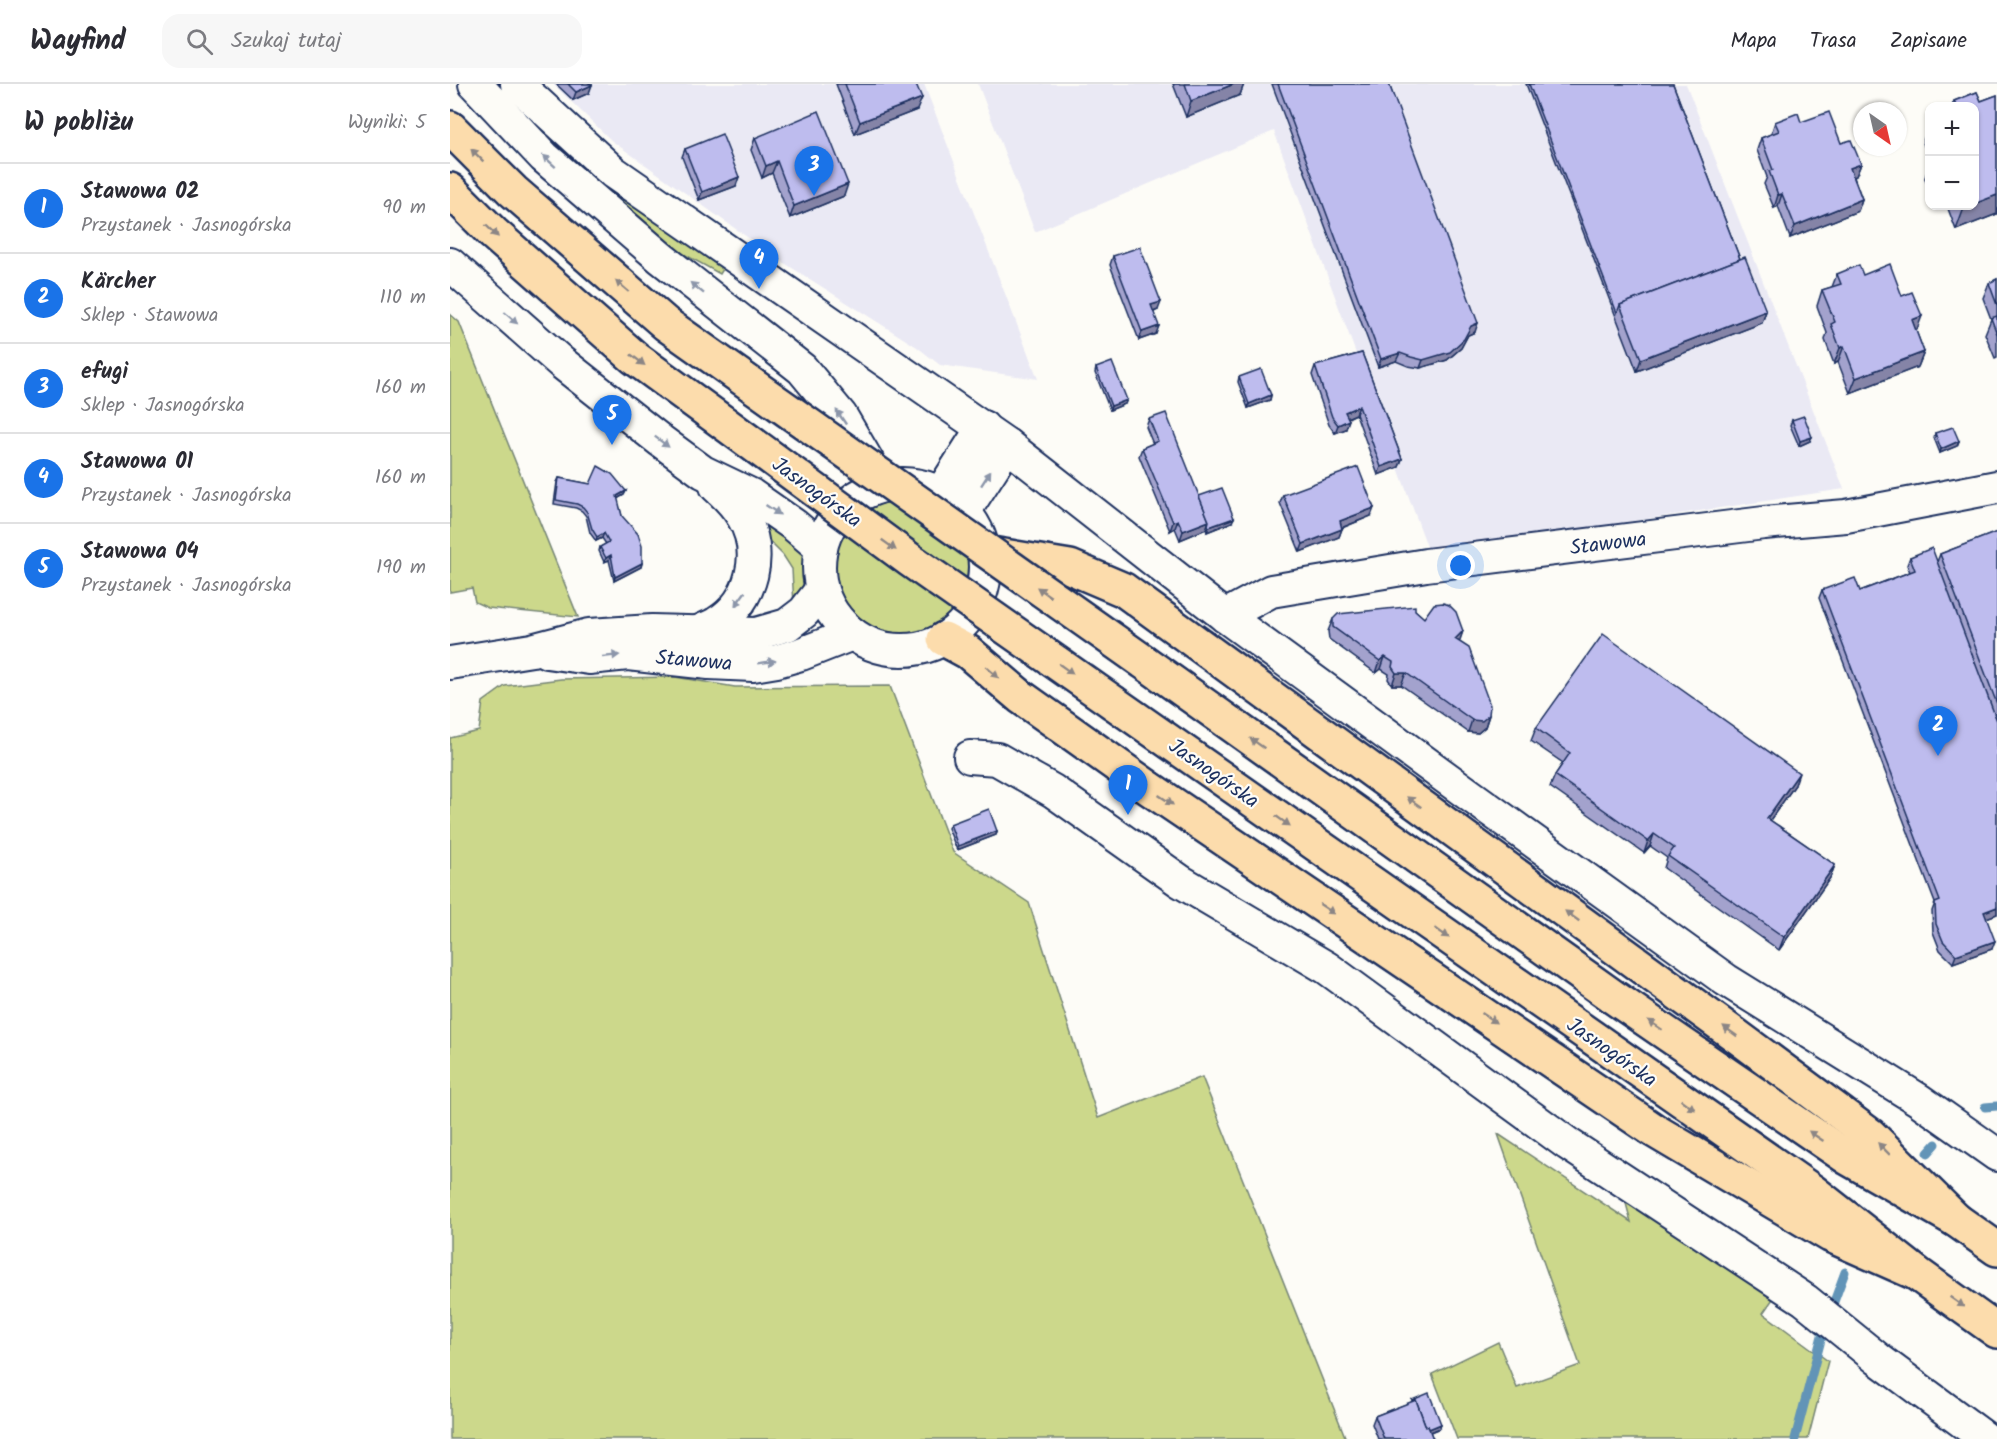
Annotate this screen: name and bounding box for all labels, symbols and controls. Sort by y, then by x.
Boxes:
search box [162,14,582,68]
text: Wayfind [30,19,126,64]
text: Szukaj tutaj [231,24,341,59]
icon: search [183,25,216,58]
text: Mapa [1731,25,1777,58]
text: Trasa [1810,25,1857,58]
text: Zapisane [1890,25,1967,58]
text: W pobliżu [24,102,133,144]
north arrow [1853,102,1907,156]
map controls [1925,102,1979,210]
button: + [1925,102,1979,156]
text: Wyniki: 5 [348,107,426,139]
pin: 3 [794,147,834,196]
one-way arrow [470,148,484,162]
one-way arrow [542,155,557,168]
button: − [1925,156,1979,210]
text: Stawowa 02 [81,175,199,210]
text: 1 [40,192,47,224]
text: 90 m [382,192,426,224]
text: Przystanek · Jasnogórska [81,210,292,242]
one-way arrow [484,224,499,238]
pin: 4 [740,240,778,289]
text: Kärcher [81,265,155,300]
one-way arrow [614,279,630,292]
one-way arrow [689,281,705,294]
text: 2 [38,282,49,314]
text: 110 m [380,282,426,314]
text: Sklep · Stawowa [81,300,218,332]
one-way arrow [503,311,518,324]
one-way arrow [631,353,646,365]
text: efugi [81,355,128,390]
text: 3 [38,372,49,404]
text: 160 m [375,372,426,404]
text: Sklep · Jasnogórska [81,390,245,422]
pin: 5 [592,396,632,445]
one-way arrow [836,409,847,426]
one-way arrow [653,436,669,448]
text: Stawowa 01 [81,445,193,480]
street label: Jasnogórska [764,449,868,537]
text: 4 [38,462,49,494]
text: 160 m [375,462,426,494]
one-way arrow [980,470,991,486]
text: Przystanek · Jasnogórska [81,480,292,512]
one-way arrow [764,504,780,516]
street label: Stawowa [1568,523,1648,566]
text: Stawowa 04 [81,535,199,570]
one-way arrow [881,539,897,551]
your location [1446,551,1475,580]
text: 5 [38,552,49,584]
text: 190 m [376,552,426,584]
text: Przystanek · Jasnogórska [81,570,292,602]
one-way arrow [1037,586,1053,598]
one-way arrow [734,592,746,607]
street label: Stawowa [654,642,734,681]
one-way arrow [602,651,621,661]
one-way arrow [758,658,777,667]
one-way arrow [1058,663,1074,674]
one-way arrow [984,665,999,678]
pin: 2 [1918,706,1958,756]
street label: Jasnogórska [1161,731,1265,818]
one-way arrow [1249,737,1265,749]
pin: 1 [1108,766,1148,815]
one-way arrow [1158,794,1174,805]
one-way arrow [1407,796,1422,808]
one-way arrow [1274,815,1290,827]
one-way arrow [1319,903,1335,915]
one-way arrow [1565,910,1581,922]
one-way arrow [1434,927,1450,939]
street label: Jasnogórska [1559,1010,1663,1097]
one-way arrow [1481,1013,1497,1024]
one-way arrow [1647,1020,1663,1031]
one-way arrow [1722,1025,1737,1037]
one-way arrow [1680,1099,1696,1111]
one-way arrow [1808,1130,1824,1142]
one-way arrow [1878,1143,1892,1157]
one-way arrow [1948,1296,1964,1308]

